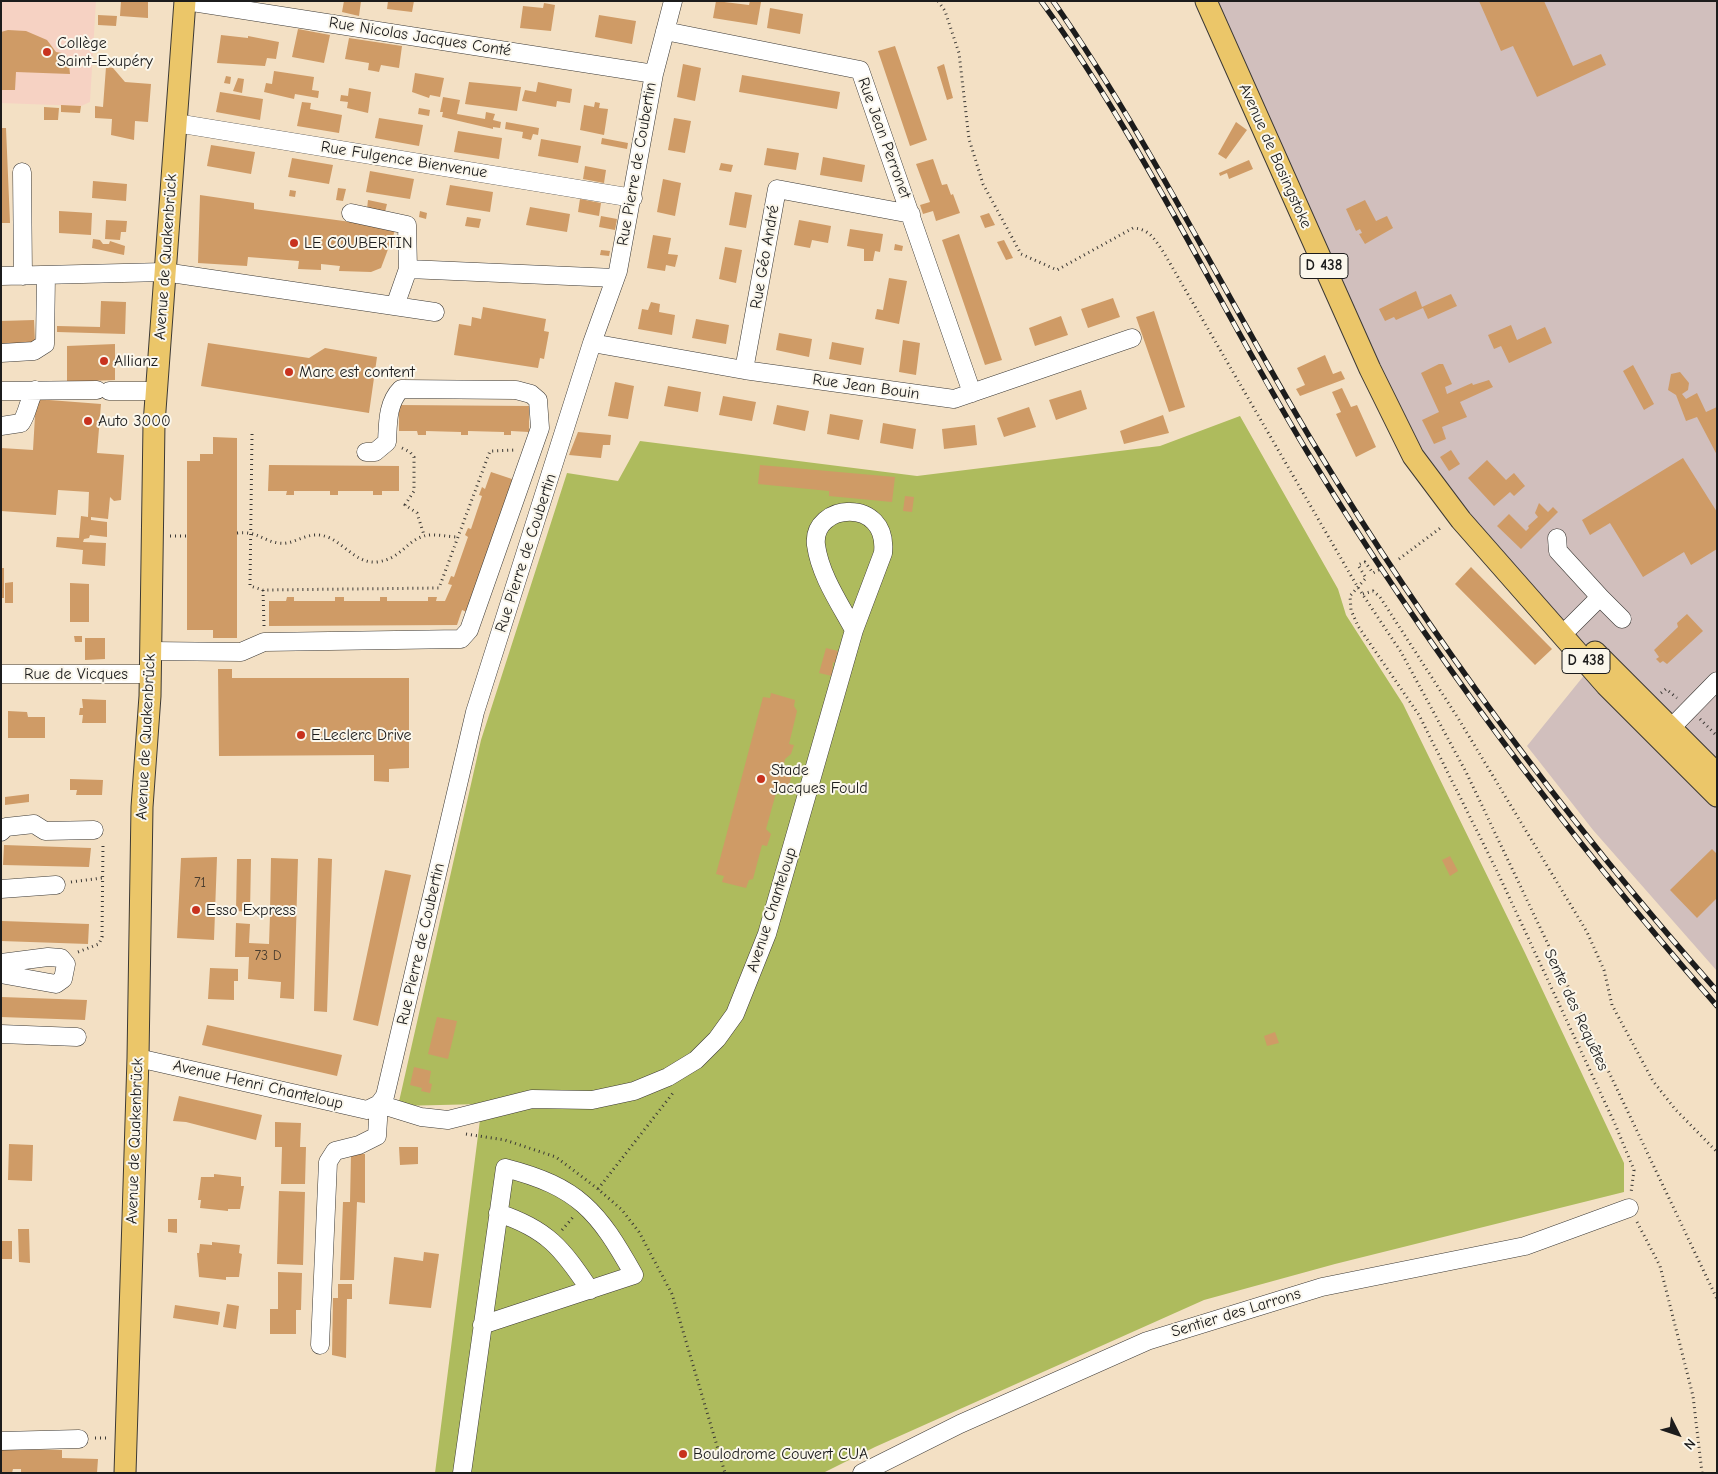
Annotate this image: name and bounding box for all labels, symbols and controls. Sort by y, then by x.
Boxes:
street label: Rue Nicolas Jacques Conté [328,13,512,61]
place label: Collège Saint-Exupéry [57,33,153,71]
marker: Collège Saint-Exupéry [41,46,53,58]
street label: Rue Jean Perronet [853,75,915,201]
street label: Rue Pierre de Coubertin [613,81,661,247]
street label: Avenue de Basingstoke [1234,81,1316,231]
street label: Rue Fulgence Bienvenue [319,137,489,183]
street label: Avenue de Quakenbrück [151,173,181,341]
street label: Rue Géo André [746,204,784,310]
place label: LE COUBERTIN [304,233,412,253]
marker: LE COUBERTIN [288,237,300,249]
road number: D 438 [1300,254,1348,278]
place label: Allianz [114,351,158,371]
marker: Allianz [98,355,110,367]
place label: Marc est content [299,362,415,382]
marker: Marc est content [283,366,295,378]
street label: Rue Jean Bouin [811,370,921,404]
place label: Auto 3000 [98,411,171,431]
marker: Auto 3000 [82,415,94,427]
street label: Rue Pierre de Coubertin [491,471,561,635]
road number: D 438 [1562,648,1610,674]
street label: Avenue de Quakenbrück [132,653,160,821]
street label: Rue de Vicques [24,664,128,684]
place label: E.Leclerc Drive [311,725,411,745]
marker: E.Leclerc Drive [295,729,307,741]
place label: Stade Jacques Fould [771,760,868,798]
marker: Stade Jacques Fould [755,773,767,785]
street label: Avenue Chanteloup [743,845,801,975]
street label: Rue Pierre de Coubertin [393,861,449,1027]
house number: 71 [194,875,206,891]
place label: Esso Express [206,900,296,920]
marker: Esso Express [190,904,202,916]
street label: Sente des Requêtes [1539,946,1613,1074]
house number: 73 D [254,948,282,964]
street label: Avenue Henri Chanteloup [171,1056,345,1114]
street label: Avenue de Quakenbrück [123,1057,147,1225]
street label: Sentier des Larrons [1169,1284,1303,1342]
north arrow [1653,1409,1703,1459]
text: N [1680,1435,1699,1453]
place label: Boulodrome Couvert CUA [693,1444,868,1464]
marker: Boulodrome Couvert CUA [677,1448,689,1460]

